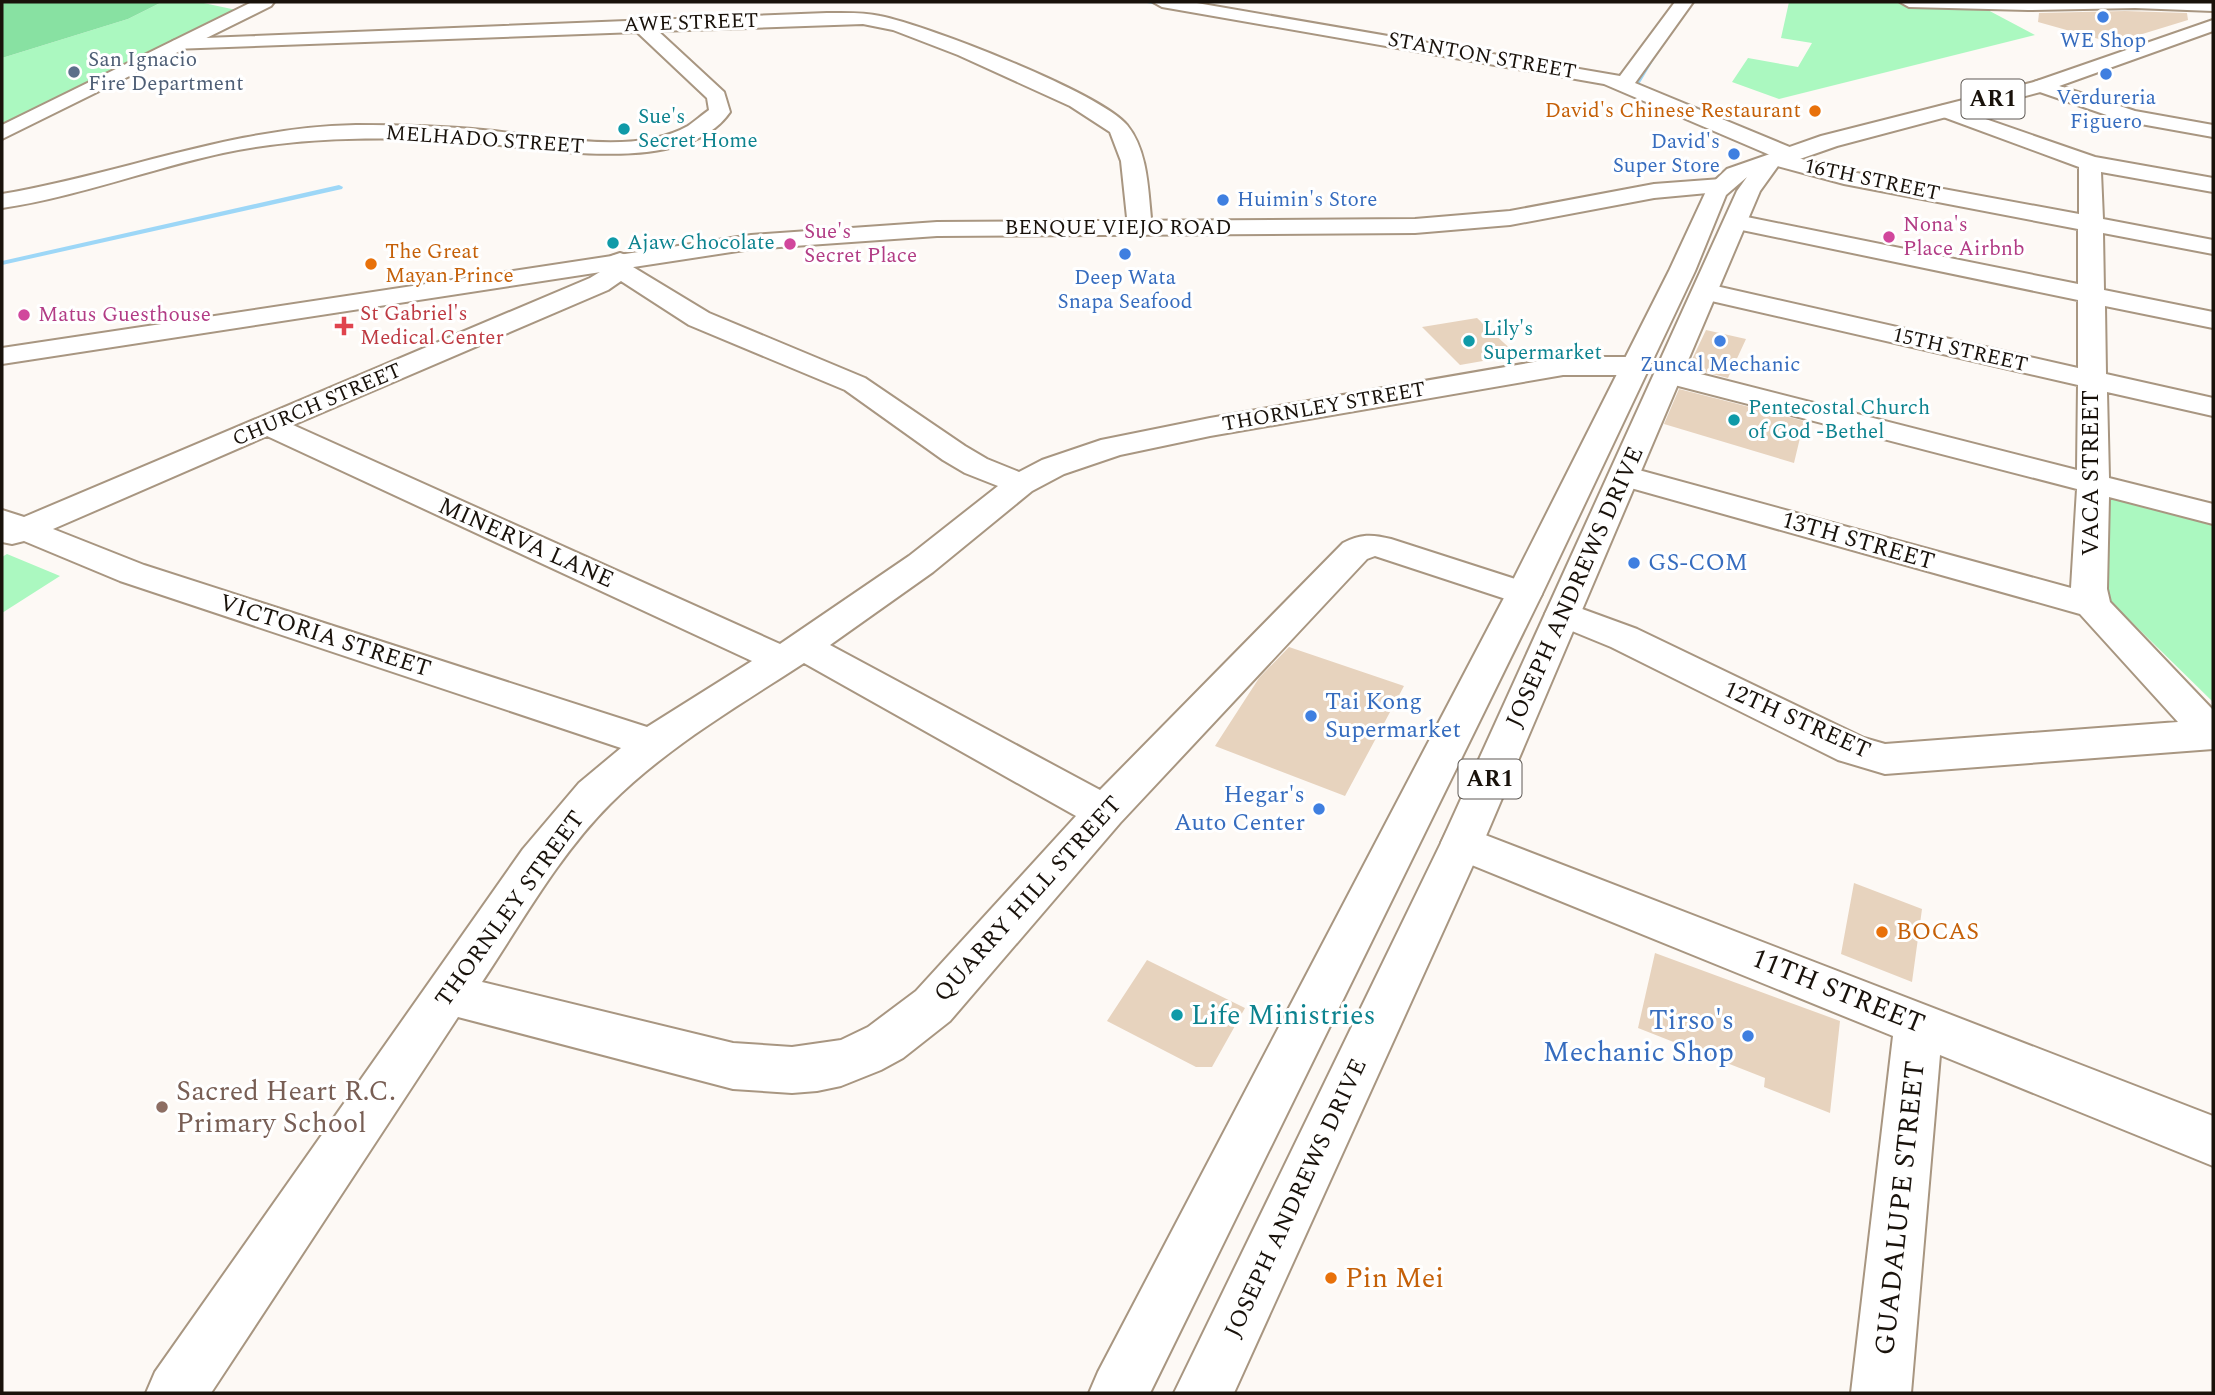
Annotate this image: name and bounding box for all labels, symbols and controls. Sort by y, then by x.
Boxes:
street label: AWE STREET [623,5,759,41]
marker: WE Shop [2095,9,2111,25]
street label: STANTON STREET [1385,24,1579,88]
place label: WE Shop [2060,25,2146,57]
place label: San Ignacio Fire Department [88,44,244,100]
marker: San Ignacio Fire Department [66,64,82,80]
marker: Verdureria Figuero [2098,66,2114,82]
road number: AR1 [1962,80,2024,118]
place label: Verdureria Figuero [2056,82,2157,138]
place label: David's Chinese Restaurant [1545,95,1801,127]
place label: Sue's Secret Home [638,101,758,157]
marker: David's Chinese Restaurant [1807,103,1823,119]
street label: MELHADO STREET [385,117,585,163]
marker: Sue's Secret Home [616,121,632,137]
place label: David's Super Store [1613,126,1720,182]
marker: David's Super Store [1726,146,1742,162]
street label: 16TH STREET [1801,150,1943,210]
place label: Huimin's Store [1237,184,1377,216]
marker: Huimin's Store [1215,192,1231,208]
place label: Nona's Place Airbnb [1903,209,2025,265]
street label: BENQUE VIEJO ROAD [1005,212,1232,244]
place label: Sue's Secret Place [804,216,917,272]
place label: Ajaw Chocolate [627,227,775,259]
marker: Nona's Place Airbnb [1881,229,1897,245]
marker: Ajaw Chocolate [605,235,621,251]
place label: The Great Mayan Prince [385,236,514,292]
marker: Sue's Secret Place [782,236,798,252]
marker: Deep Wata Snapa Seafood [1117,246,1133,262]
marker: The Great Mayan Prince [363,256,379,272]
place label: Deep Wata Snapa Seafood [1058,262,1192,318]
place label: St Gabriel's Medical Center [360,298,504,354]
place label: Matus Guesthouse [38,299,211,331]
marker: Matus Guesthouse [16,307,32,323]
place label: Lily's Supermarket [1483,313,1602,369]
marker: St Gabriel's Medical Center [334,316,354,336]
street label: 15TH STREET [1889,319,2031,381]
marker: Lily's Supermarket [1461,333,1477,349]
marker: Zuncal Mechanic [1712,333,1728,349]
place label: Zuncal Mechanic [1640,349,1800,381]
street label: CHURCH STREET [227,355,407,455]
street label: THORNLEY STREET [1220,373,1428,441]
street label: VACA STREET [2073,390,2109,556]
place label: Pentecostal Church of God -Bethel [1748,392,1930,448]
marker: Pentecostal Church of God -Bethel [1726,412,1742,428]
street label: JOSEPH ANDREWS DRIVE [1497,441,1653,733]
street label: MINERVA LANE [432,488,620,598]
street label: 13TH STREET [1777,502,1939,580]
place label: GS-COM [1648,545,1748,581]
marker: GS-COM [1626,555,1642,571]
street label: VICTORIA STREET [214,585,436,687]
street label: 12TH STREET [1718,671,1876,769]
place label: Tai Kong Supermarket [1325,684,1461,748]
marker: Tai Kong Supermarket [1303,708,1319,724]
road number: AR1 [1458,760,1522,799]
place label: Hegar's Auto Center [1174,777,1305,841]
street label: QUARRY HILL STREET [925,788,1131,1010]
marker: Hegar's Auto Center [1311,801,1327,817]
street label: THORNLEY STREET [426,803,594,1015]
place label: BOCAS [1896,914,1979,950]
marker: BOCAS [1874,924,1890,940]
street label: 11TH STREET [1745,937,1931,1045]
place label: Life Ministries [1191,994,1376,1037]
place label: Tirso's Mechanic Shop [1543,999,1734,1074]
marker: Life Ministries [1169,1007,1185,1023]
marker: Tirso's Mechanic Shop [1740,1028,1756,1044]
street label: JOSEPH ANDREWS DRIVE [1215,1052,1377,1344]
street label: GUADALUPE STREET [1863,1059,1937,1357]
place label: Sacred Heart R.C. Primary School [176,1070,396,1145]
marker: Sacred Heart R.C. Primary School [154,1099,170,1115]
place label: Pin Mei [1345,1257,1444,1300]
marker: Pin Mei [1323,1270,1339,1286]

